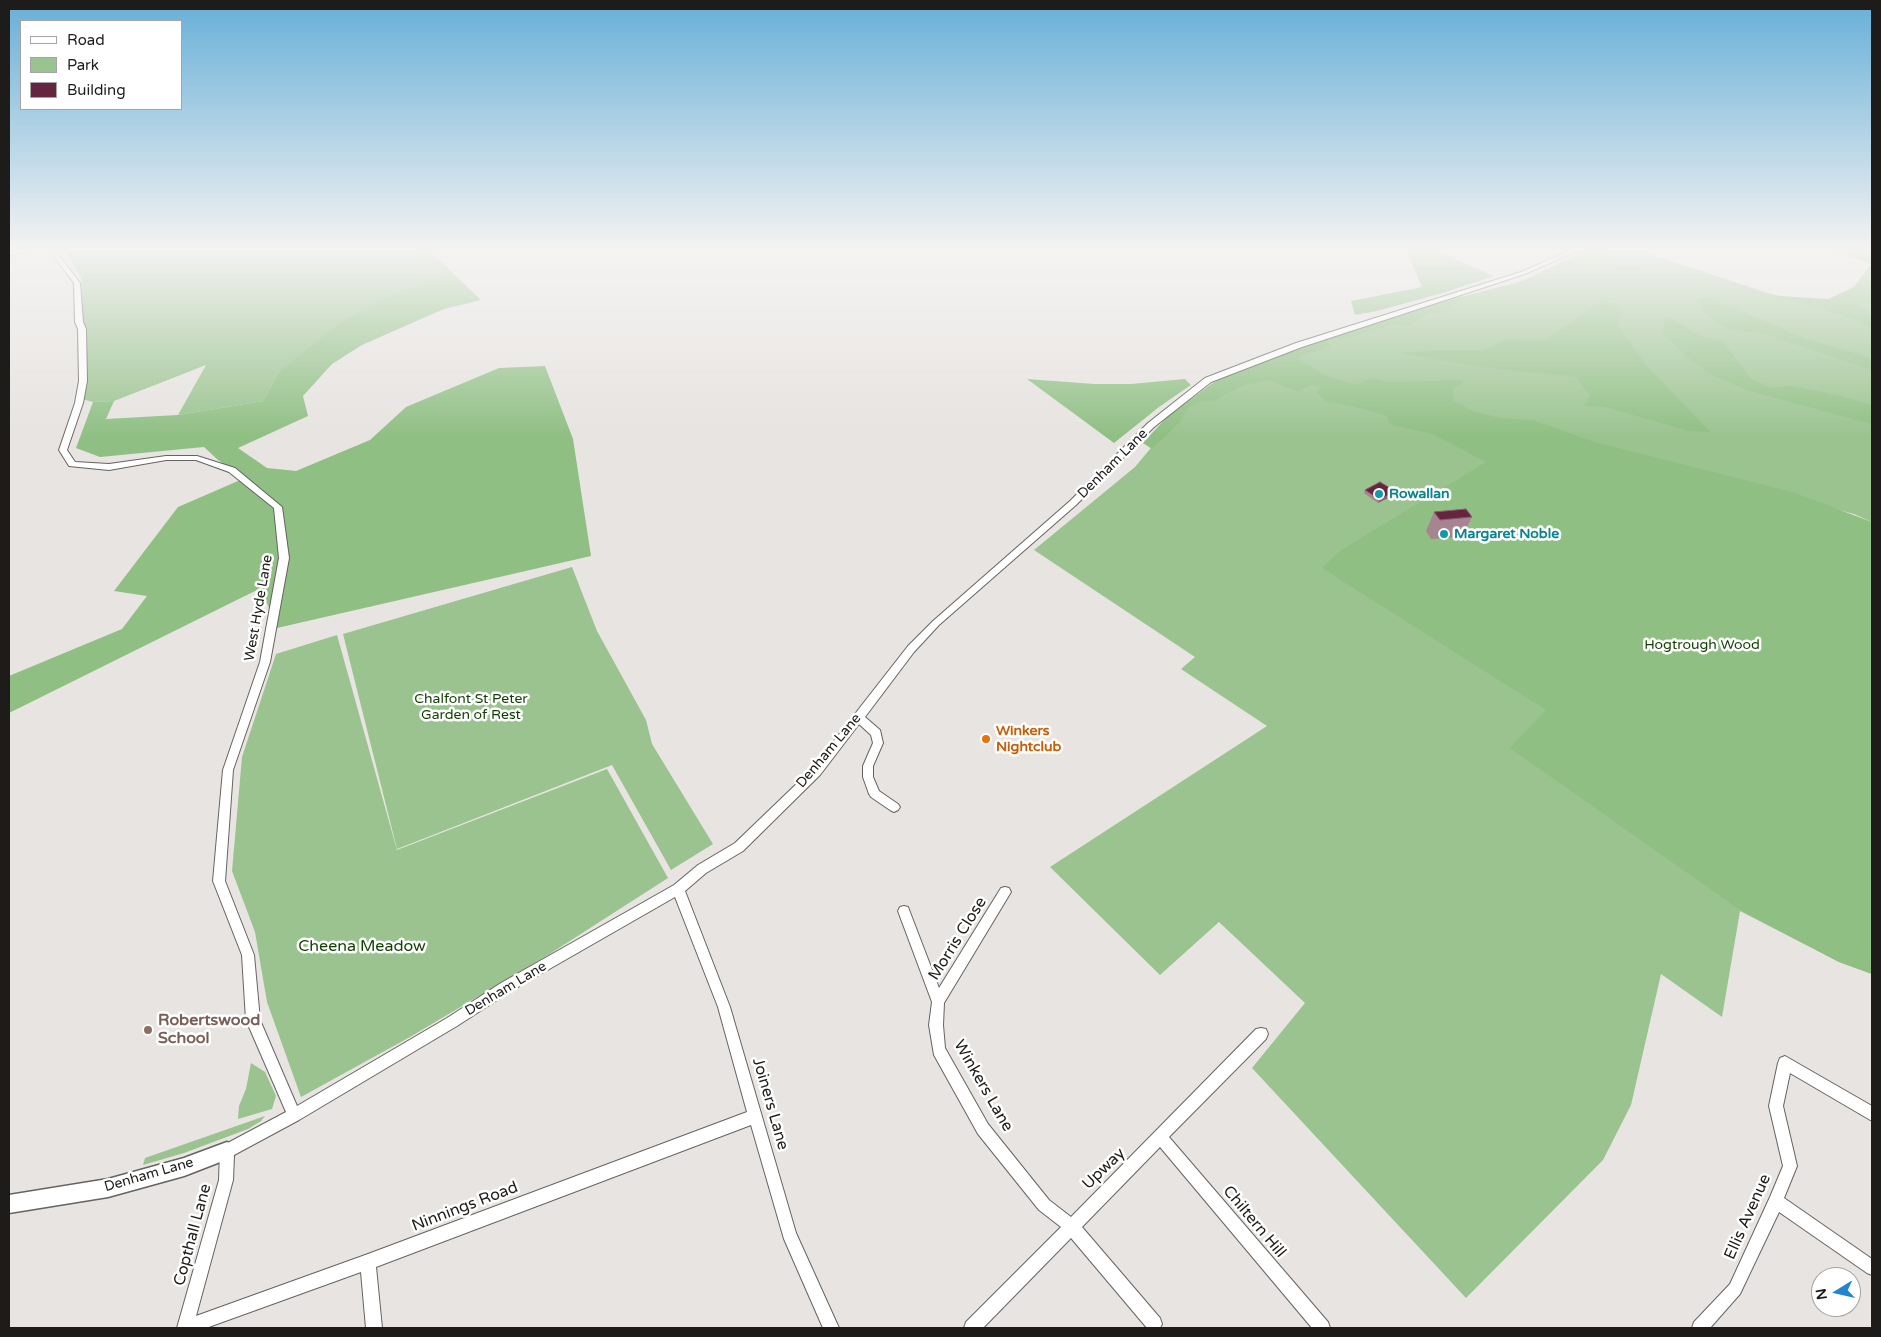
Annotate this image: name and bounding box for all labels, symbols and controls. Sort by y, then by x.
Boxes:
legend [20,20,182,110]
text: Road [67,31,105,49]
text: Park [67,56,99,74]
text: Building [67,81,126,99]
street label: Denham Lane [1075,426,1151,502]
place label: Rowallan [1389,486,1450,502]
marker: Rowallan [1373,488,1385,500]
place label: Margaret Noble [1454,526,1559,542]
marker: Margaret Noble [1438,528,1450,540]
street label: West Hyde Lane [241,553,277,663]
park label: Hogtrough Wood [1644,637,1760,653]
park label: Chalfont St Peter Garden of Rest [414,691,528,724]
street label: Denham Lane [793,710,865,792]
place label: Winkers Nightclub [996,723,1061,756]
marker: Winkers Nightclub [980,733,992,745]
street label: Morris Close [925,894,991,984]
park label: Cheena Meadow [298,937,426,957]
street label: Denham Lane [462,958,550,1020]
place label: Robertswood School [158,1011,260,1049]
marker: Robertswood School [142,1024,154,1036]
street label: Winkers Lane [949,1037,1017,1135]
street label: Joiners Lane [748,1056,792,1152]
street label: Upway [1079,1144,1129,1194]
street label: Denham Lane [102,1154,196,1196]
street label: Ellis Avenue [1721,1171,1775,1263]
street label: Ninnings Road [409,1178,521,1236]
street label: Copthall Lane [170,1182,216,1288]
street label: Chiltern Hill [1218,1182,1290,1262]
north arrow [1811,1267,1861,1317]
text: N [1812,1287,1831,1301]

